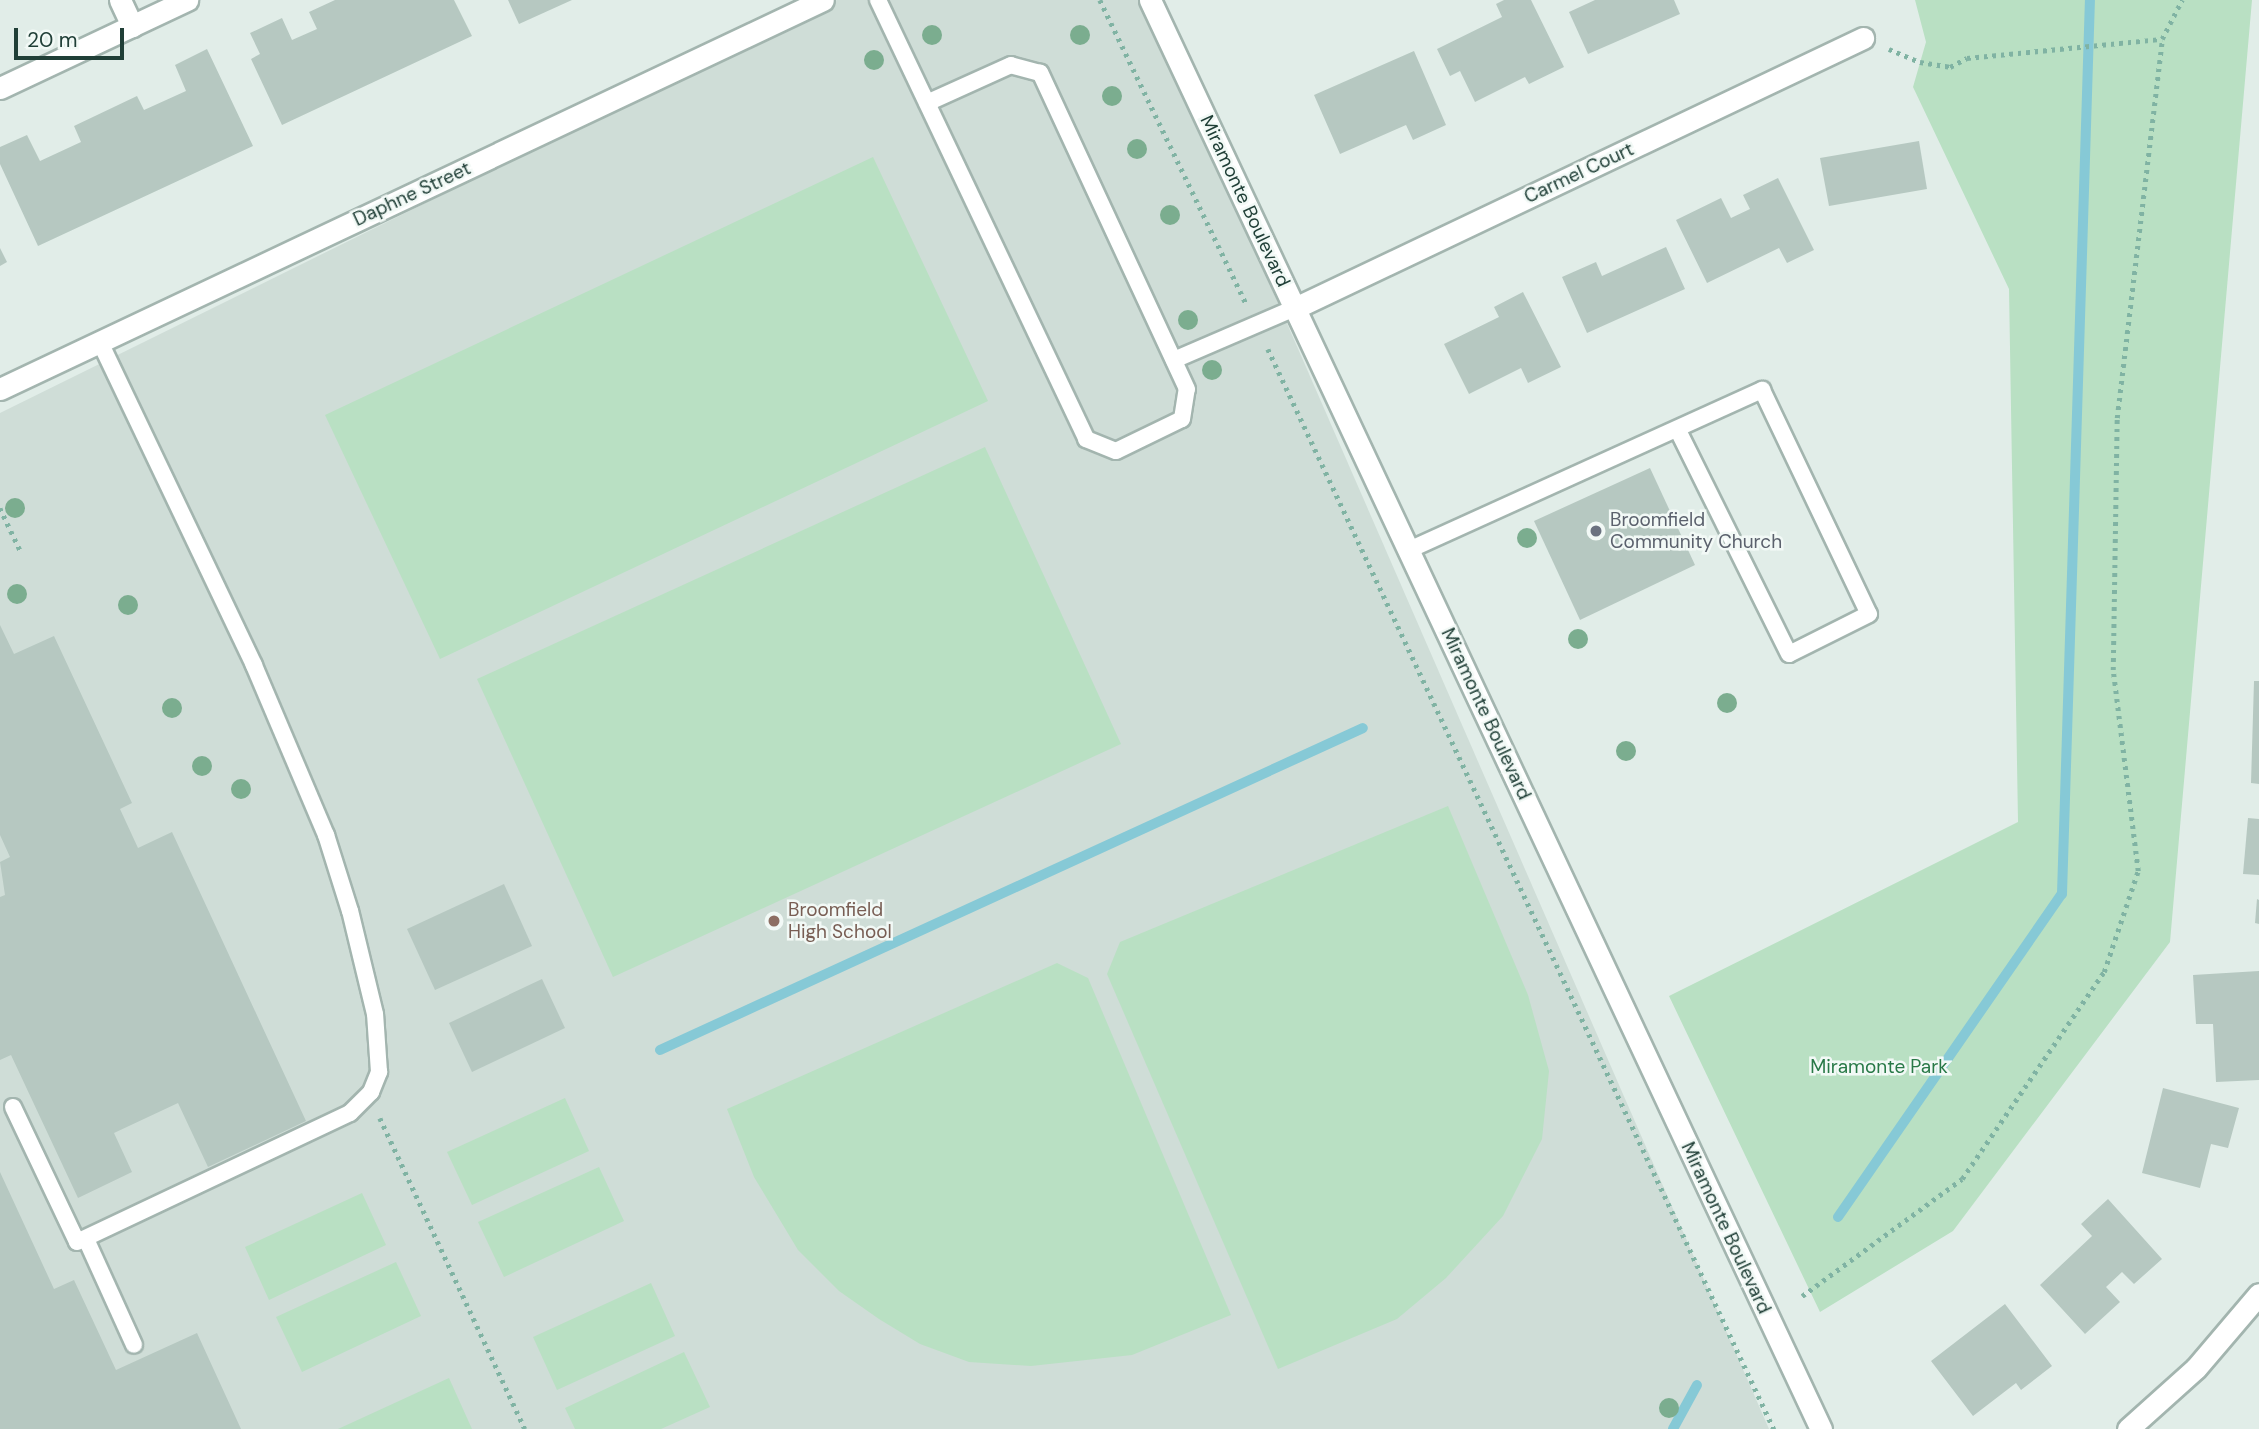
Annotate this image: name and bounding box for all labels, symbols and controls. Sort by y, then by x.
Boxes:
scale bar [18,14,128,58]
text: 20 m [27,26,78,54]
street label: Miramonte Boulevard [1195,112,1295,290]
street label: Carmel Court [1521,138,1637,208]
street label: Daphne Street [350,157,474,231]
place label: Broomfield Community Church [1610,509,1782,553]
marker: Broomfield Community Church [1588,523,1604,539]
street label: Miramonte Boulevard [1436,625,1536,803]
place label: Broomfield High School [788,899,892,943]
marker: Broomfield High School [766,913,782,929]
park label: Miramonte Park [1810,1056,1948,1078]
street label: Miramonte Boulevard [1676,1139,1776,1317]

